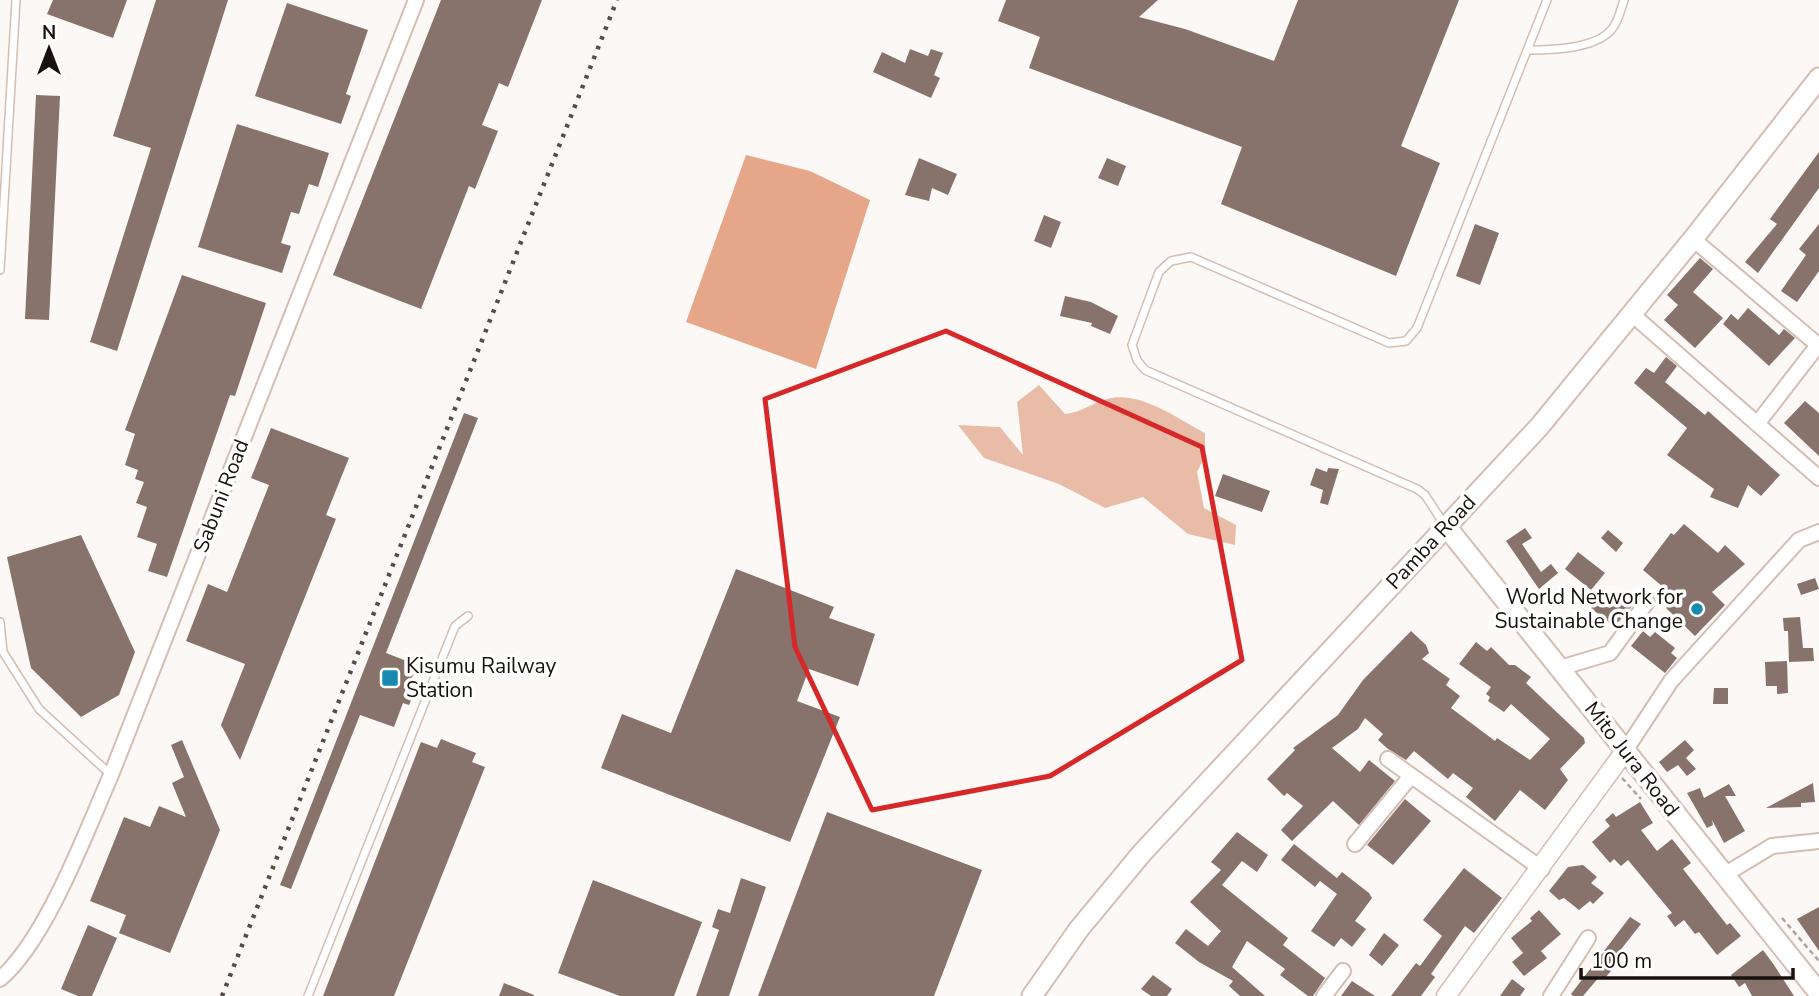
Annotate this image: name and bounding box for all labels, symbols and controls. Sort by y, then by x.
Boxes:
north arrow [14,14,84,84]
text: N [42,20,56,46]
street label: Sabuni Road [187,435,255,557]
street label: Pamba Road [1380,489,1482,595]
place label: World Network for Sustainable Change [1494,583,1683,635]
marker: World Network for Sustainable Change [1689,601,1705,617]
place label: Kisumu Railway Station [406,652,556,704]
marker: Kisumu Railway Station [380,668,400,688]
street label: Mito Jura Road [1578,696,1686,822]
scale bar [1581,936,1793,980]
text: 100 m [1591,947,1652,975]

